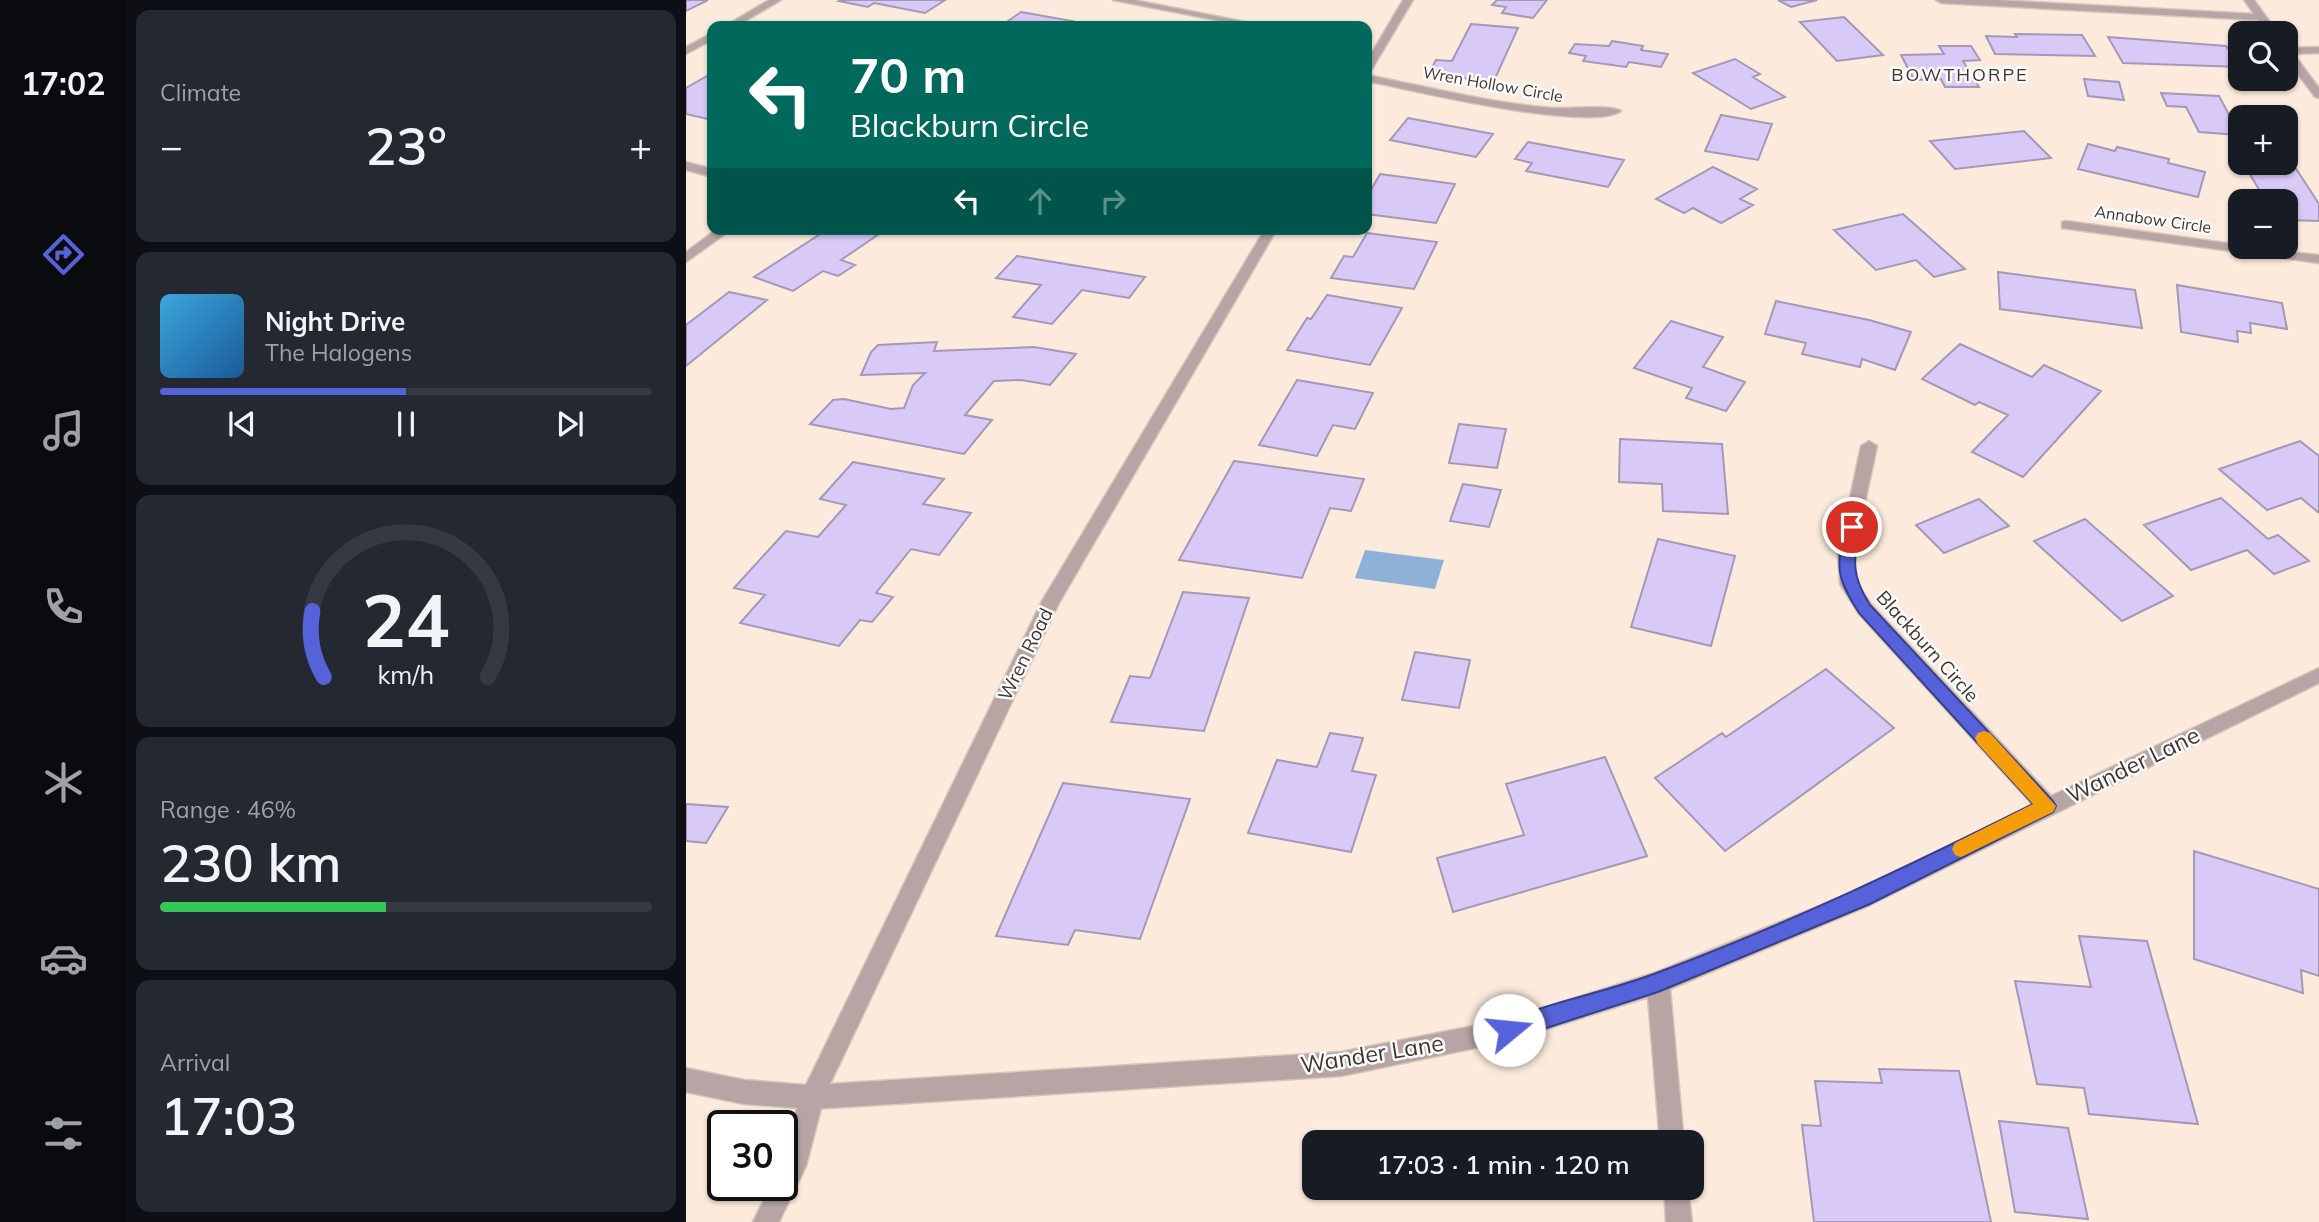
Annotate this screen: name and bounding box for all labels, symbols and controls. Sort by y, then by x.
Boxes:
map controls [2228,21,2298,259]
button: search [2228,21,2298,91]
text: 70 m [850,44,966,105]
icon: left [735,49,826,140]
street label: Wren Hollow Circle [1421,62,1565,106]
text: 17:02 [21,63,105,103]
district label: BOWTHORPE [1891,63,2029,86]
text: Climate [160,78,241,107]
text: Blackburn Circle [850,105,1089,145]
button: + [2228,105,2298,175]
text: 23° [365,113,447,178]
text: − [160,122,183,170]
text: + [629,122,652,170]
icon: left [948,182,986,220]
icon: ahead [1021,182,1059,220]
icon: right [1094,182,1132,220]
button: − [2228,189,2298,259]
street label: Annabow Circle [2093,201,2213,237]
icon: directions [39,230,88,279]
text: Night Drive [265,305,405,338]
text: The Halogens [265,338,412,367]
icon: previous [223,405,261,443]
icon: pause [387,405,425,443]
icon: next [551,405,589,443]
icon: music [39,406,88,455]
pin [1822,497,1882,557]
icon: arrive [1833,508,1871,546]
text: 24 [362,574,450,665]
icon: phone [39,582,88,631]
street label: Blackburn Circle [1872,585,1984,707]
street label: Wren Road [992,604,1058,704]
text: km/h [378,659,434,690]
street label: Wander Lane [2061,720,2204,809]
icon: climate [39,758,88,807]
text: Range · 46% [160,795,296,824]
text: 230 km [160,830,341,895]
icon: car [39,934,88,983]
position arrow [1472,993,1546,1067]
street label: Wander Lane [1298,1028,1446,1079]
text: Arrival [160,1048,230,1077]
text: 17:03 [160,1083,297,1148]
icon: filters [39,1109,88,1158]
speed limit sign: 30 [707,1110,798,1201]
text: 17:03 · 1 min · 120 m [1376,1148,1630,1181]

